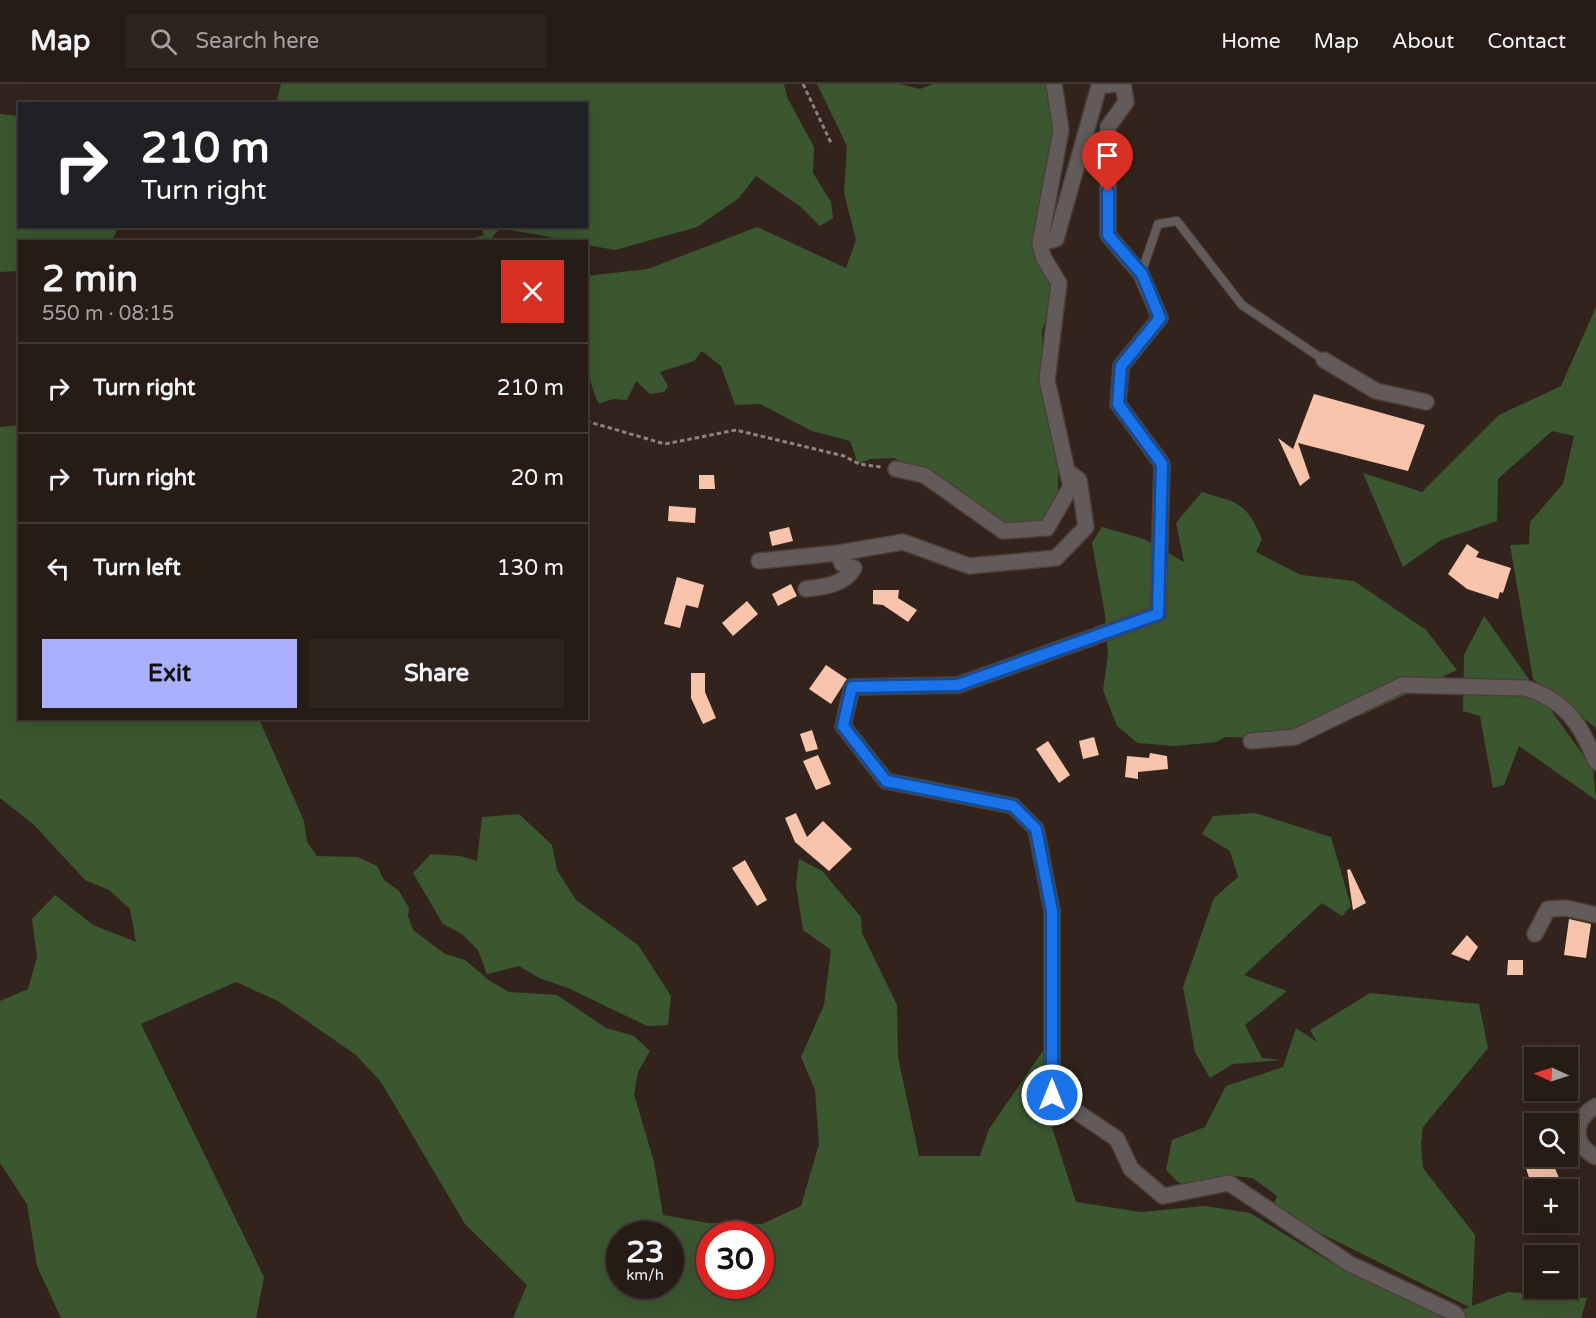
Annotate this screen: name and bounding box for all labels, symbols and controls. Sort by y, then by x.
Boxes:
search box [126,14,546,68]
text: Map [30,24,90,58]
icon: search [147,25,180,58]
text: Search here [195,28,319,54]
text: Home [1221,29,1281,54]
text: Map [1314,29,1359,54]
text: About [1392,29,1454,54]
text: Contact [1487,29,1566,54]
text: 210 m [141,123,270,174]
icon: right [42,126,120,204]
pin [1082,130,1133,192]
icon: arrive [1091,139,1124,172]
text: Turn right [141,174,267,207]
text: 2 min [42,258,138,301]
button: close [501,260,564,323]
text: 550 m · 08:15 [42,302,174,326]
icon: right [42,372,75,405]
text: Turn right [93,375,195,401]
text: 210 m [497,375,564,401]
icon: right [42,462,75,495]
text: Turn right [93,465,195,491]
text: 20 m [510,465,564,491]
icon: left [42,552,75,585]
text: Turn left [93,555,181,581]
text: 130 m [497,555,564,581]
button: Exit [42,639,297,708]
button: Share [309,639,564,708]
north arrow [1524,1047,1578,1101]
map controls [1524,1047,1578,1299]
position arrow [1020,1063,1084,1127]
button: search [1524,1113,1578,1167]
button: + [1524,1179,1578,1233]
speed limit sign: 30 [696,1221,774,1299]
text: 23 [626,1234,664,1271]
button: − [1524,1245,1578,1299]
text: km/h [626,1266,664,1284]

